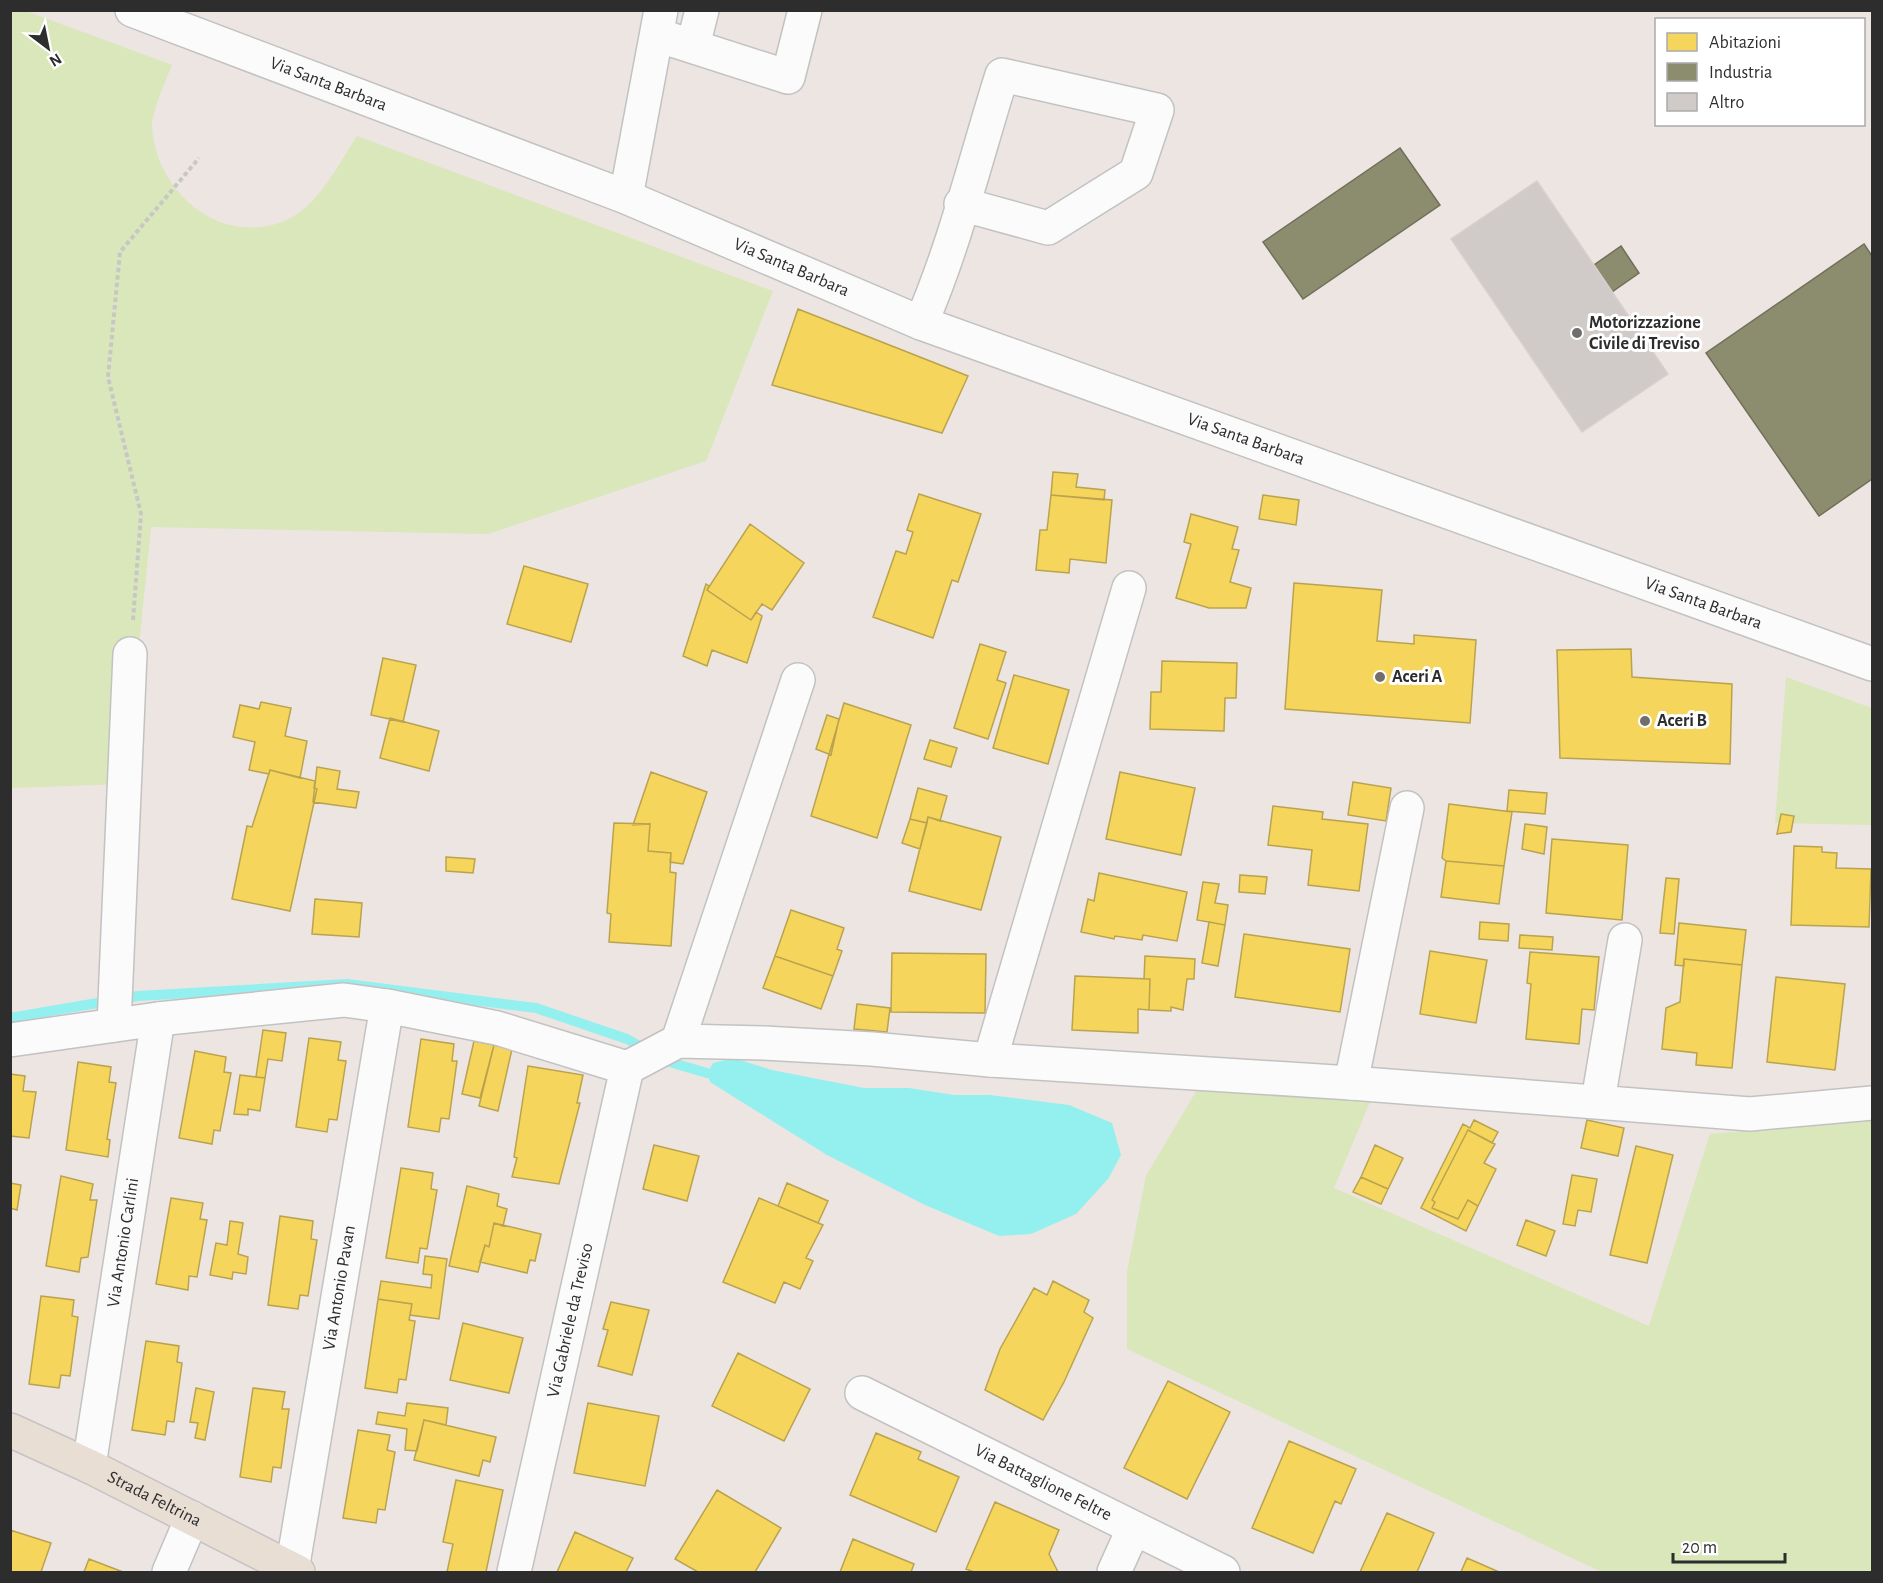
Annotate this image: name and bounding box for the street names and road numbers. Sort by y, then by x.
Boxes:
street label: Via Santa Barbara [267,54,389,115]
street label: Via Santa Barbara [731,235,852,300]
street label: Via Santa Barbara [1185,410,1307,469]
street label: Via Santa Barbara [1642,574,1764,633]
street label: Via Antonio Carlini [105,1177,142,1309]
street label: Via Antonio Pavan [320,1224,359,1352]
street label: Via Gabriele da Treviso [544,1241,597,1399]
street label: Via Battaglione Feltre [972,1441,1114,1524]
street label: Strada Feltrina [105,1468,204,1530]

